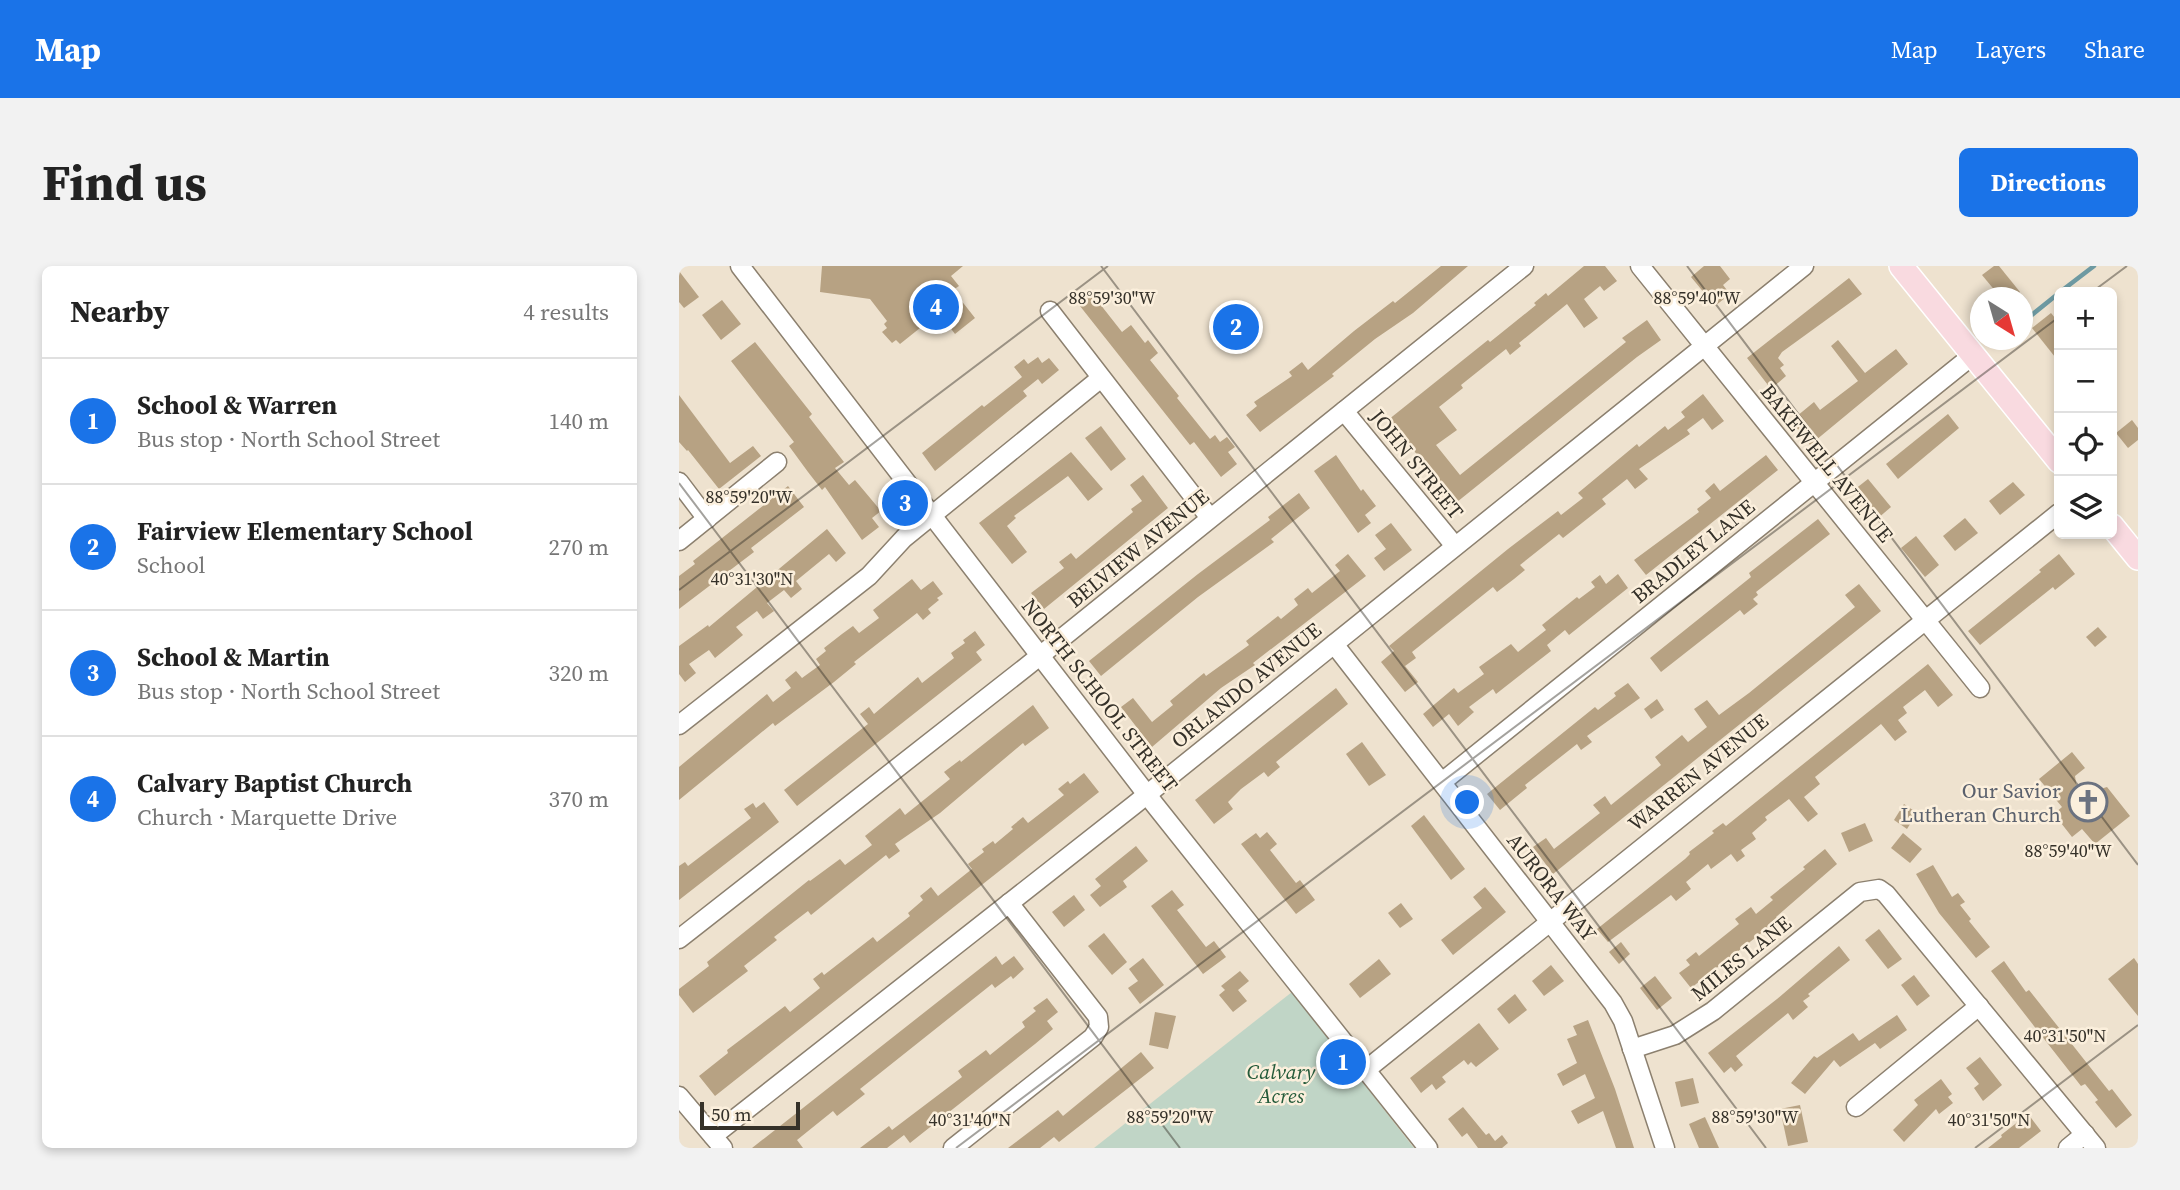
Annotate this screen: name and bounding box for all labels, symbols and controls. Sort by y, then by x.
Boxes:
text: Map [35,27,101,72]
text: Map [1891,33,1938,66]
text: Layers [1976,33,2046,66]
text: Share [2084,33,2145,66]
button: Directions [1959,148,2138,217]
text: Find us [42,149,207,216]
pin: 4 [913,281,959,333]
text: 88°59'30"W [1069,285,1156,310]
text: 88°59'40"W [1654,285,1741,310]
north arrow [1970,287,2033,350]
map controls [2054,287,2117,539]
button: + [2054,287,2117,350]
text: Nearby [70,291,169,332]
text: 4 results [523,296,609,328]
pin: 2 [1213,301,1259,353]
button: − [2054,350,2117,413]
street label: BAKEWELL AVENUE [1754,378,1900,548]
text: School & Warren [137,387,337,423]
street label: JOHN STREET [1363,402,1471,525]
text: 1 [87,405,99,437]
text: 140 m [548,405,609,437]
button: locate [2054,413,2117,476]
text: Bus stop · North School Street [137,423,440,455]
button: layers [2054,476,2117,539]
pin: 3 [882,477,928,529]
street label: BELVIEW AVENUE [1061,482,1215,614]
text: 88°59'20"W [706,484,793,509]
street label: BRADLEY LANE [1625,492,1761,610]
text: Fairview Elementary School [137,513,473,549]
text: 2 [87,531,99,563]
text: 270 m [548,531,609,563]
text: School [137,549,205,581]
text: 40°31'30"N [711,566,793,591]
street label: NORTH SCHOOL STREET [1015,592,1185,798]
street label: ORLANDO AVENUE [1165,615,1327,755]
text: School & Martin [137,639,330,675]
text: 3 [87,657,99,689]
text: 320 m [548,657,609,689]
text: Bus stop · North School Street [137,675,440,707]
street label: WARREN AVENUE [1622,706,1774,838]
text: Calvary Baptist Church [137,765,412,801]
place label: Our Savior Lutheran Church [1900,776,2061,829]
church icon: Our Savior Lutheran Church [2067,781,2109,823]
text: 4 [87,783,99,815]
text: 370 m [548,783,609,815]
your location [1450,785,1484,819]
text: Church · Marquette Drive [137,801,397,833]
street label: AURORA WAY [1500,827,1604,948]
text: 88°59'40"W [2025,838,2112,863]
street label: MILES LANE [1685,909,1797,1007]
text: 40°31'50"N [2024,1023,2106,1048]
pin: 1 [1320,1036,1366,1088]
park label: Calvary Acres [1247,1057,1316,1110]
scale bar [700,1099,800,1131]
text: 50 m [711,1101,752,1127]
text: 88°59'20"W [1127,1104,1214,1129]
text: 88°59'30"W [1712,1104,1799,1129]
text: 40°31'40"N [929,1107,1011,1132]
text: 40°31'50"N [1948,1107,2030,1132]

